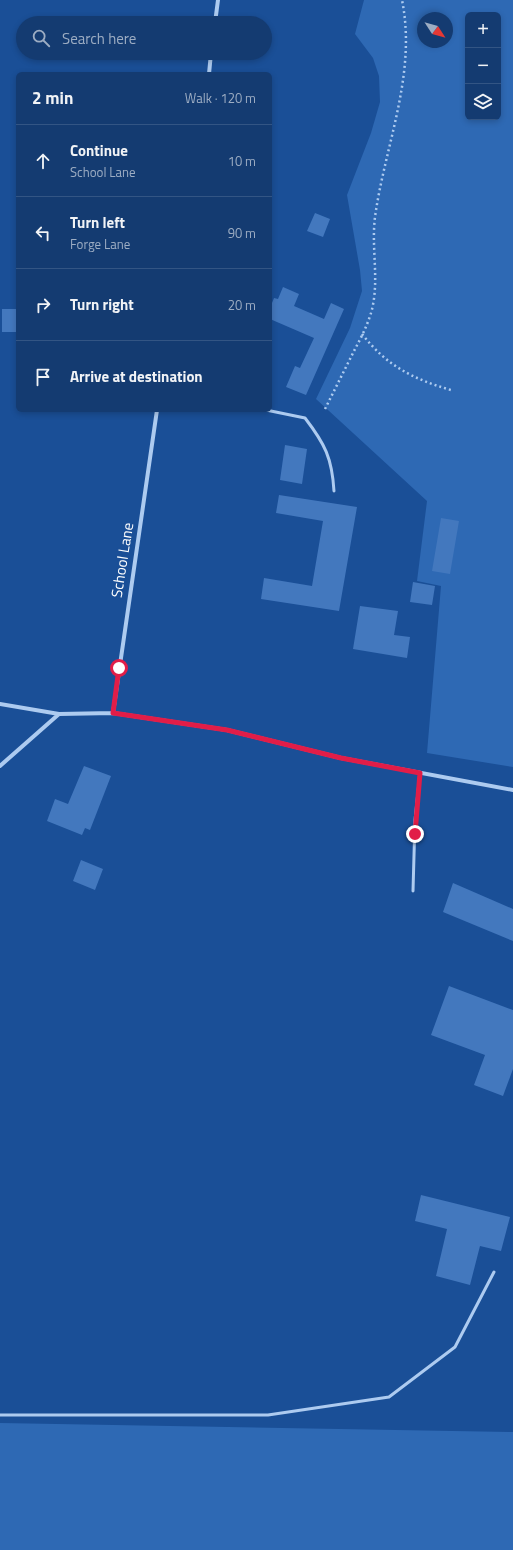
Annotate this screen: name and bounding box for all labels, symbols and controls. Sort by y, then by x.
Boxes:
north arrow [417,12,453,48]
map controls [465,12,501,120]
button: + [465,12,501,48]
search box [16,16,272,60]
icon: search [30,27,52,49]
text: Search here [62,27,136,50]
button: − [465,48,501,84]
button: layers [465,84,501,120]
text: 2 min [32,85,73,111]
text: Walk · 120 m [185,88,256,108]
text: Continue [70,139,128,162]
icon: ahead [32,150,54,172]
text: 10 m [228,151,256,171]
text: School Lane [70,162,136,182]
text: Turn left [70,211,125,234]
icon: left [32,222,54,244]
text: 90 m [228,223,256,243]
text: Forge Lane [70,234,130,254]
text: Turn right [70,293,134,316]
icon: right [32,294,54,316]
text: 20 m [228,295,256,315]
text: Arrive at destination [70,365,203,388]
icon: arrive [32,366,54,388]
street label: School Lane [105,521,139,599]
route start [110,659,128,677]
route end [406,825,424,843]

